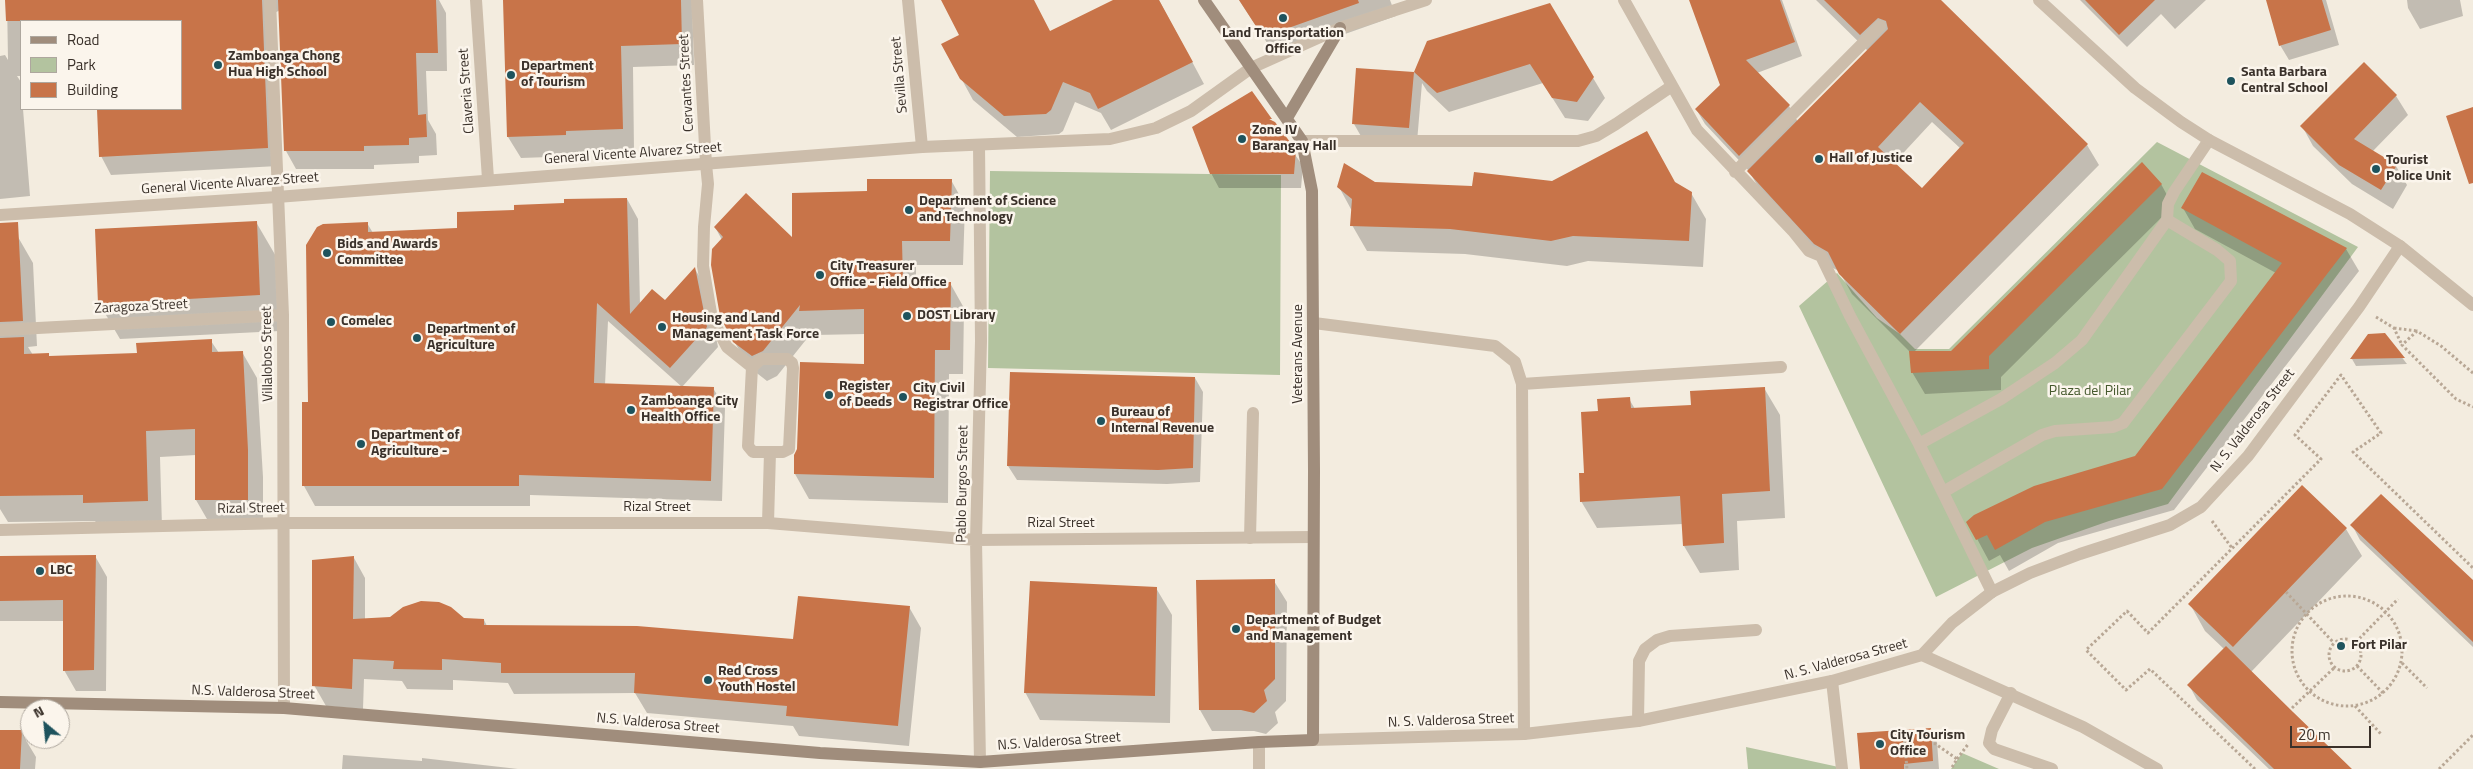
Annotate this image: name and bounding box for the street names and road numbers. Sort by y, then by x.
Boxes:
street label: Cervantes Street [676,34,698,132]
street label: Sevilla Street [888,36,912,114]
street label: Claveria Street [456,48,478,134]
street label: General Vicente Alvarez Street [544,139,722,169]
street label: General Vicente Alvarez Street [141,169,319,199]
street label: Zaragoza Street [94,296,188,318]
street label: Veterans Avenue [1291,304,1307,404]
street label: Villalobos Street [259,306,277,402]
street label: N. S. Valderosa Street [2207,366,2299,476]
street label: Pablo Burgos Street [954,425,972,543]
street label: Rizal Street [217,500,285,518]
street label: Rizal Street [623,500,691,516]
street label: Rizal Street [1027,516,1095,532]
street label: N. S. Valderosa Street [1783,636,1909,684]
street label: N.S. Valderosa Street [191,682,315,704]
street label: N.S. Valderosa Street [596,710,720,738]
street label: N. S. Valderosa Street [1387,710,1515,732]
street label: N.S. Valderosa Street [997,729,1121,755]

